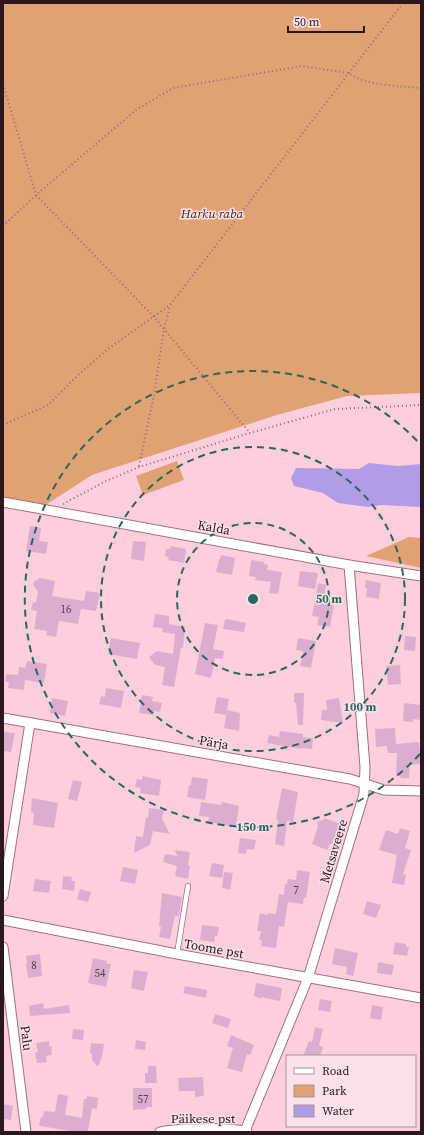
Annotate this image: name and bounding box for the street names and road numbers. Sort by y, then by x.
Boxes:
street label: Kalda [196,516,232,539]
street label: Pärja [198,732,230,754]
street label: Metsaveere [316,817,351,885]
street label: Toome pst [183,935,246,962]
street label: Palu [17,1024,37,1052]
street label: Päikese pst [171,1110,236,1127]

